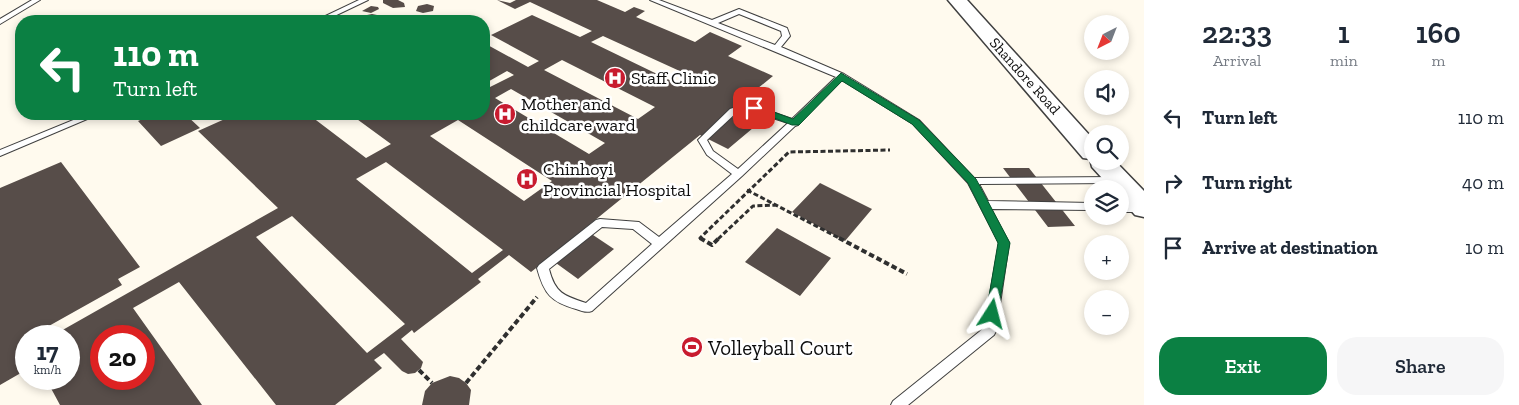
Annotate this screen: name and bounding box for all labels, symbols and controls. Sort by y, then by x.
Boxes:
north arrow [1084,15,1129,60]
map controls [1084,15,1129,335]
text: 22:33 [1202,15,1272,51]
text: 1 [1338,15,1350,51]
text: 160 [1416,15,1461,51]
text: 110 m [113,33,199,75]
street label: Shandore Road [986,34,1065,119]
icon: left [30,35,95,100]
text: Arrival [1213,51,1261,70]
text: min [1330,51,1358,70]
text: m [1431,51,1445,70]
hospital icon: Staff Clinic [603,66,627,90]
place label: Staff Clinic [631,67,716,89]
button: sound [1084,70,1129,115]
text: Turn left [113,75,197,102]
pin [733,87,775,129]
place label: Mother and childcare ward [521,93,636,136]
icon: arrive [740,94,768,122]
hospital icon: Mother and childcare ward [493,102,517,126]
icon: left [1159,104,1187,132]
text: Turn left [1202,106,1277,129]
text: 110 m [1458,106,1504,129]
button: search [1084,125,1129,170]
place label: Chinhoyi Provincial Hospital [543,158,691,201]
hospital icon: Chinhoyi Provincial Hospital [515,167,539,191]
icon: right [1159,169,1187,197]
text: Turn right [1202,171,1292,194]
text: 40 m [1462,171,1504,194]
button: layers [1084,180,1129,225]
icon: arrive [1159,234,1187,262]
button: + [1084,235,1129,280]
text: Arrive at destination [1202,236,1378,259]
text: 10 m [1465,236,1504,259]
position arrow [965,287,1017,339]
button: − [1084,290,1129,335]
speed limit sign: 20 [90,325,155,390]
sports icon: Volleyball Court [680,335,704,359]
place label: Volleyball Court [707,335,853,360]
text: 17 [37,336,58,366]
button: Exit [1159,337,1327,395]
button: Share [1337,337,1504,395]
text: km/h [34,363,61,377]

